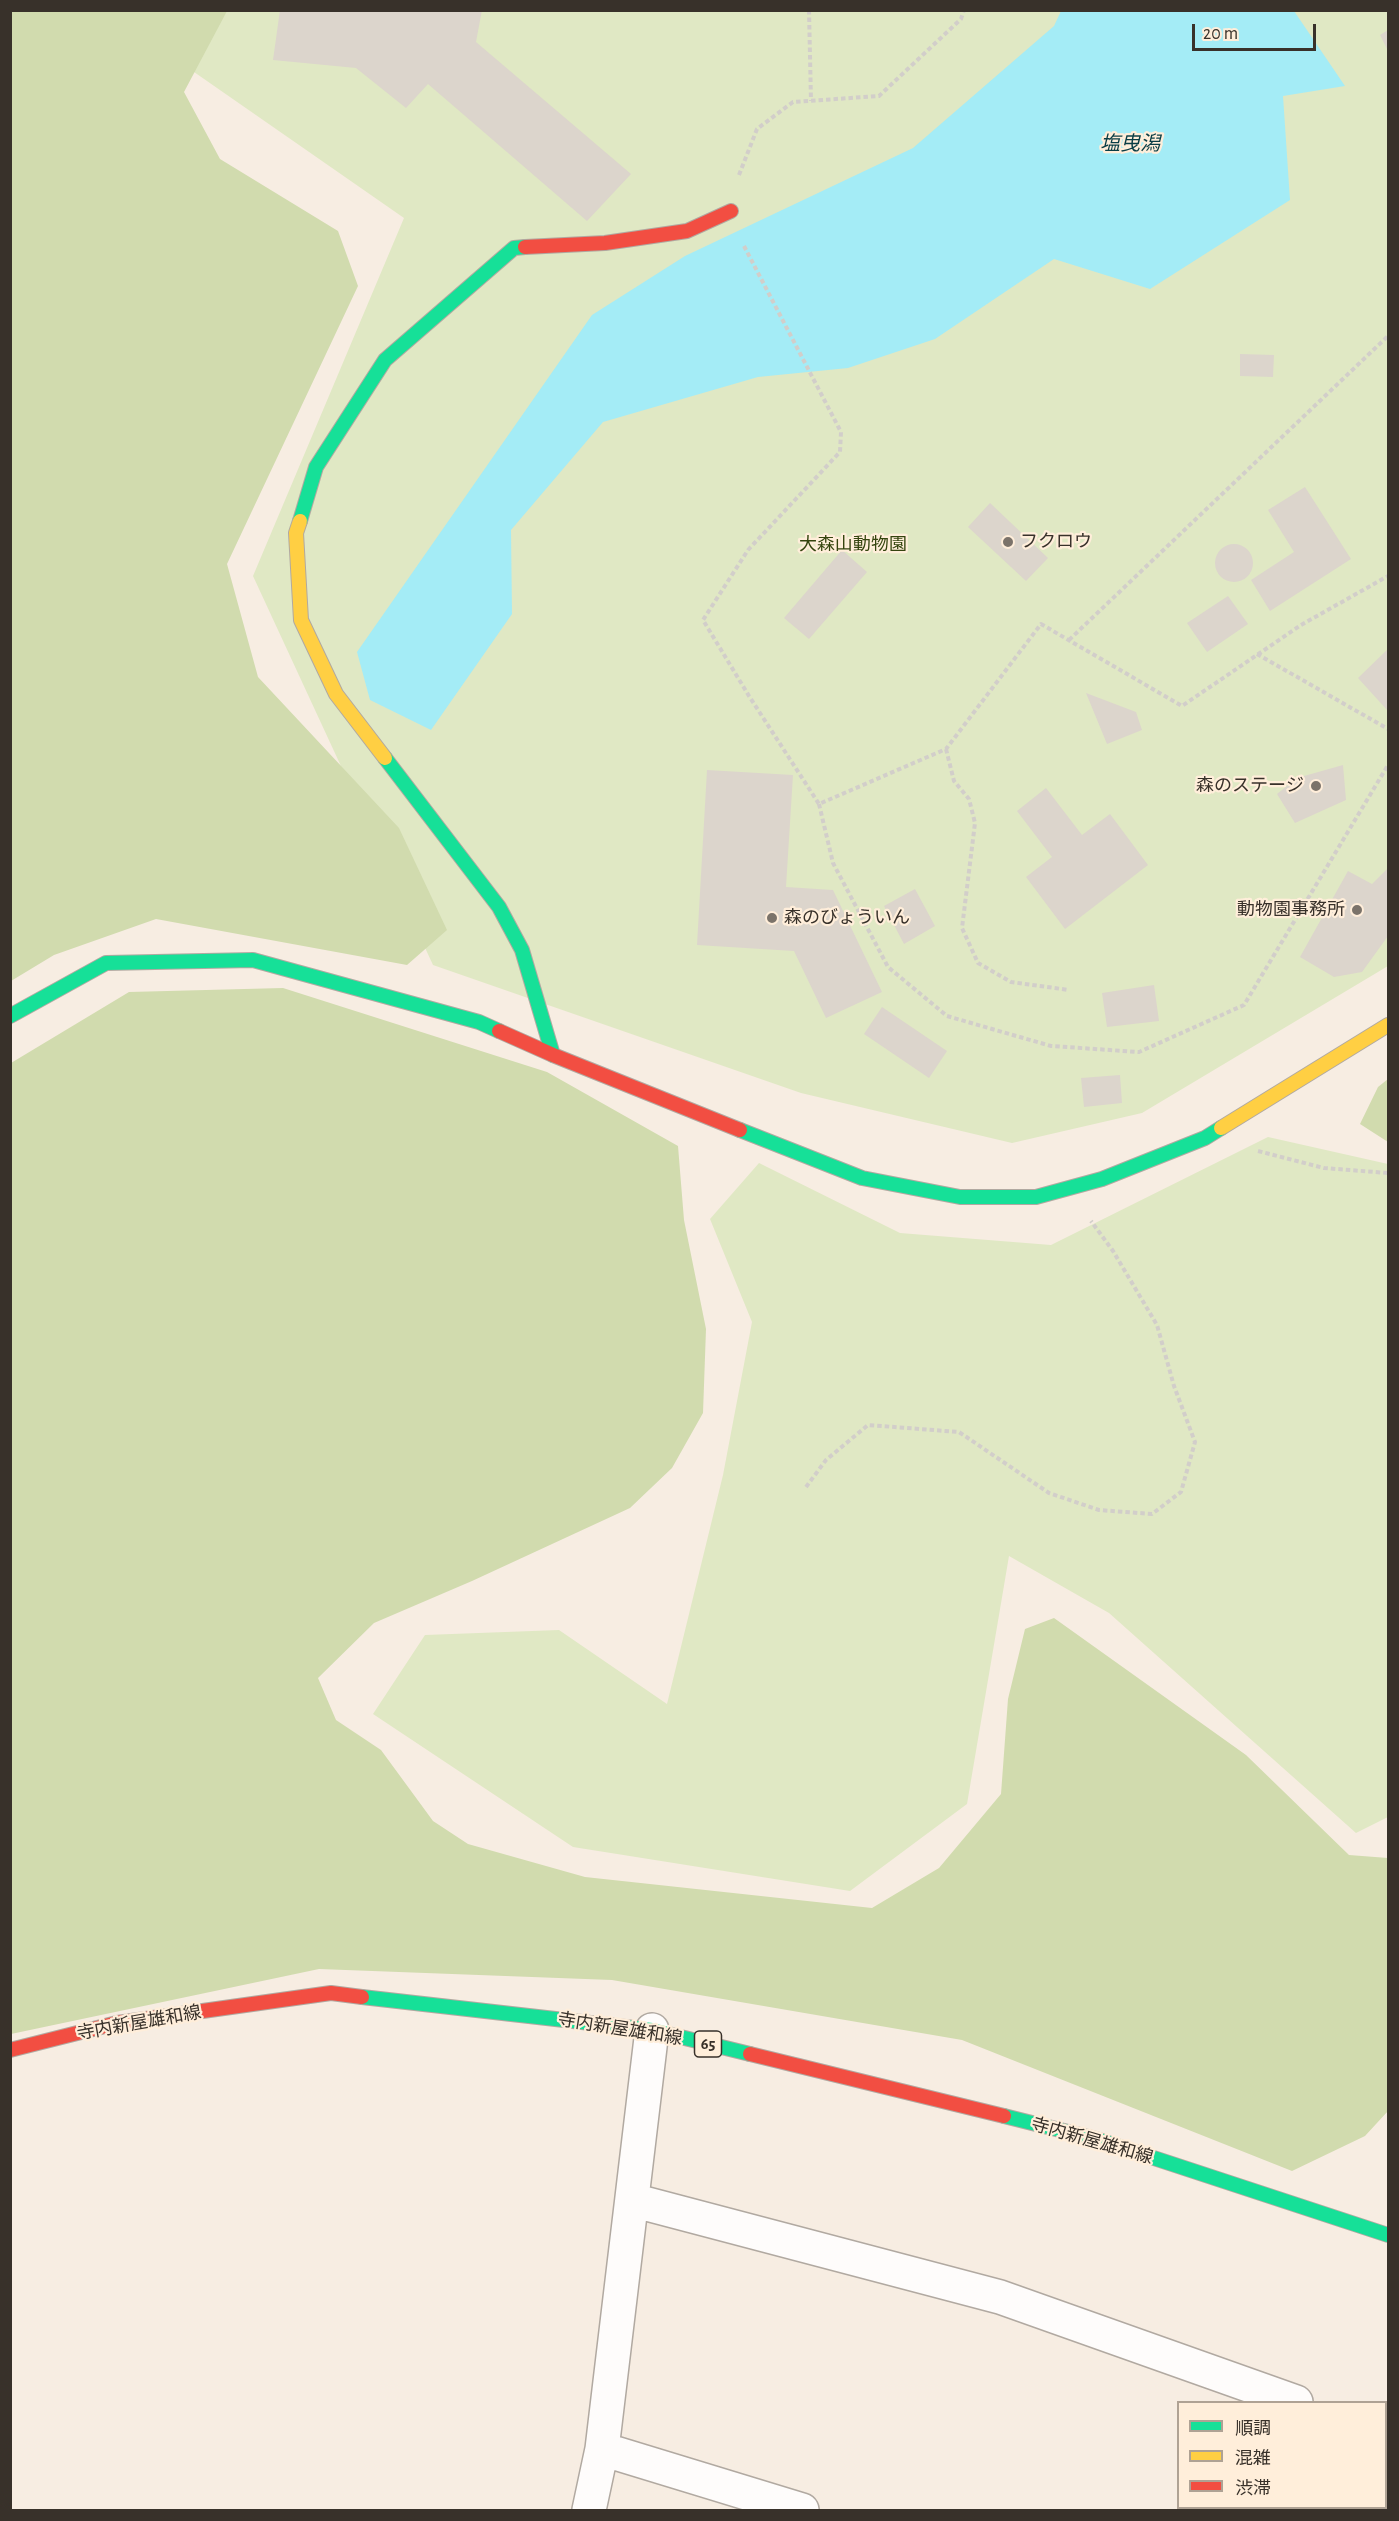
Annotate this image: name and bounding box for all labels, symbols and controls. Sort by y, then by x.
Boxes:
scale bar [1195,12,1320,50]
text: 20 m [1203,25,1238,43]
water label: 塩曳潟 [1100,132,1160,156]
place label: フクロウ [1020,531,1092,553]
park label: 大森山動物園 [799,534,907,556]
marker: フクロウ [1001,535,1015,549]
place label: 森のステージ [1196,775,1304,797]
marker: 森のステージ [1309,779,1323,793]
place label: 動物園事務所 [1237,899,1345,921]
marker: 動物園事務所 [1350,903,1364,917]
place label: 森のびょういん [784,907,910,929]
marker: 森のびょういん [765,911,779,925]
street label: 寺内新屋雄和線 [75,2001,203,2045]
street label: 寺内新屋雄和線 [556,2008,684,2050]
road number: 65 [694,2031,722,2057]
street label: 寺内新屋雄和線 [1028,2113,1156,2169]
legend [1177,2401,1387,2509]
text: 順調 [1235,2420,1271,2438]
text: 混雑 [1235,2450,1271,2468]
text: 渋滞 [1235,2480,1271,2498]

